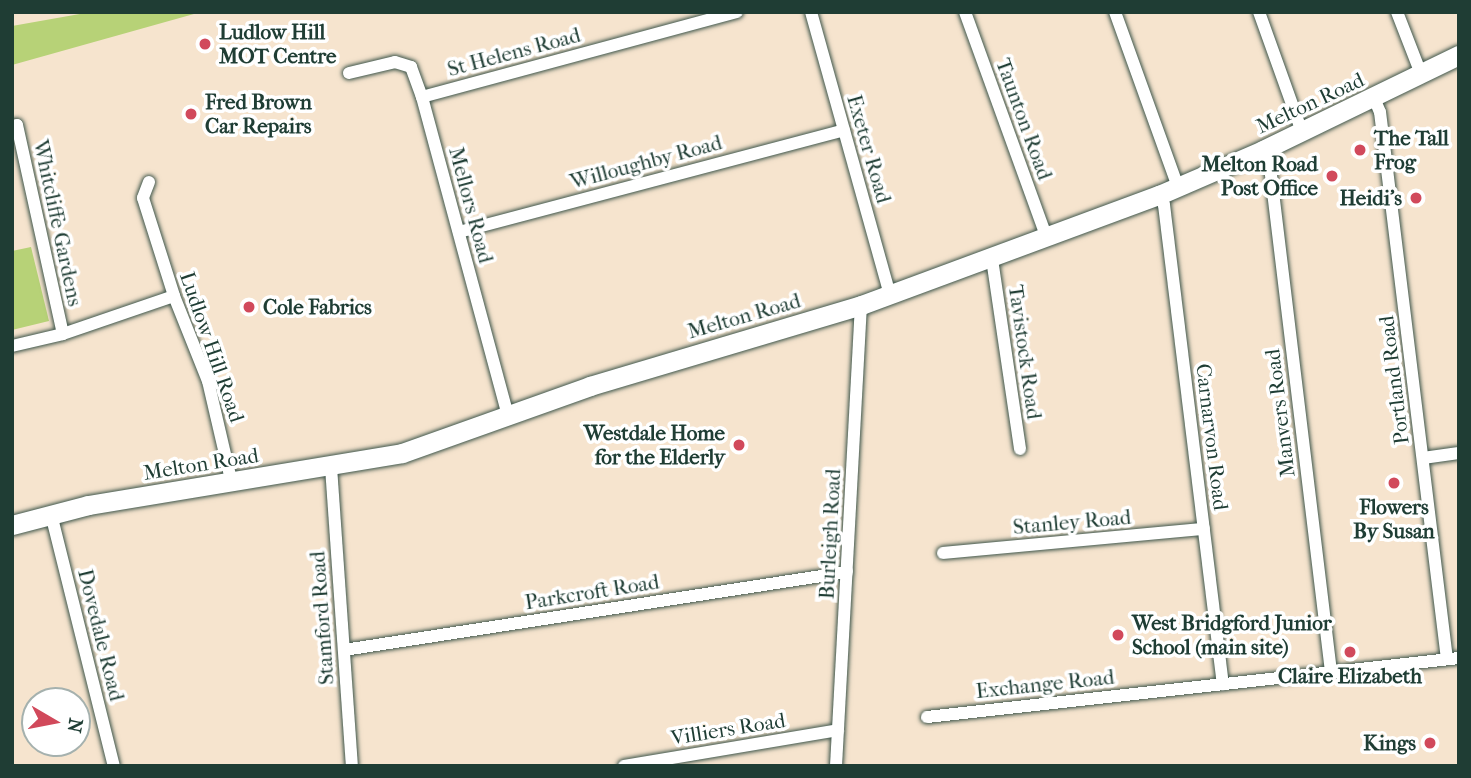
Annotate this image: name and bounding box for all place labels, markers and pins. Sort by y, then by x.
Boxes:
place label: Ludlow Hill MOT Centre [219,19,336,69]
marker: Ludlow Hill MOT Centre [197,36,213,52]
place label: Fred Brown Car Repairs [205,89,312,139]
marker: Fred Brown Car Repairs [183,106,199,122]
place label: The Tall Frog [1374,125,1449,175]
marker: The Tall Frog [1352,142,1368,158]
place label: Melton Road Post Office [1202,151,1318,201]
marker: Melton Road Post Office [1324,168,1340,184]
place label: Heidi's [1339,185,1402,211]
marker: Heidi's [1408,190,1424,206]
place label: Cole Fabrics [263,294,372,320]
marker: Cole Fabrics [241,299,257,315]
place label: Westdale Home for the Elderly [584,420,725,470]
marker: Westdale Home for the Elderly [731,437,747,453]
marker: Flowers By Susan [1386,475,1402,491]
place label: Flowers By Susan [1353,494,1435,544]
place label: West Bridgford Junior School (main site) [1132,610,1332,660]
marker: West Bridgford Junior School (main site) [1110,627,1126,643]
marker: Claire Elizabeth [1342,644,1358,660]
place label: Claire Elizabeth [1278,663,1422,689]
place label: Kings [1363,730,1416,756]
marker: Kings [1422,735,1438,751]

